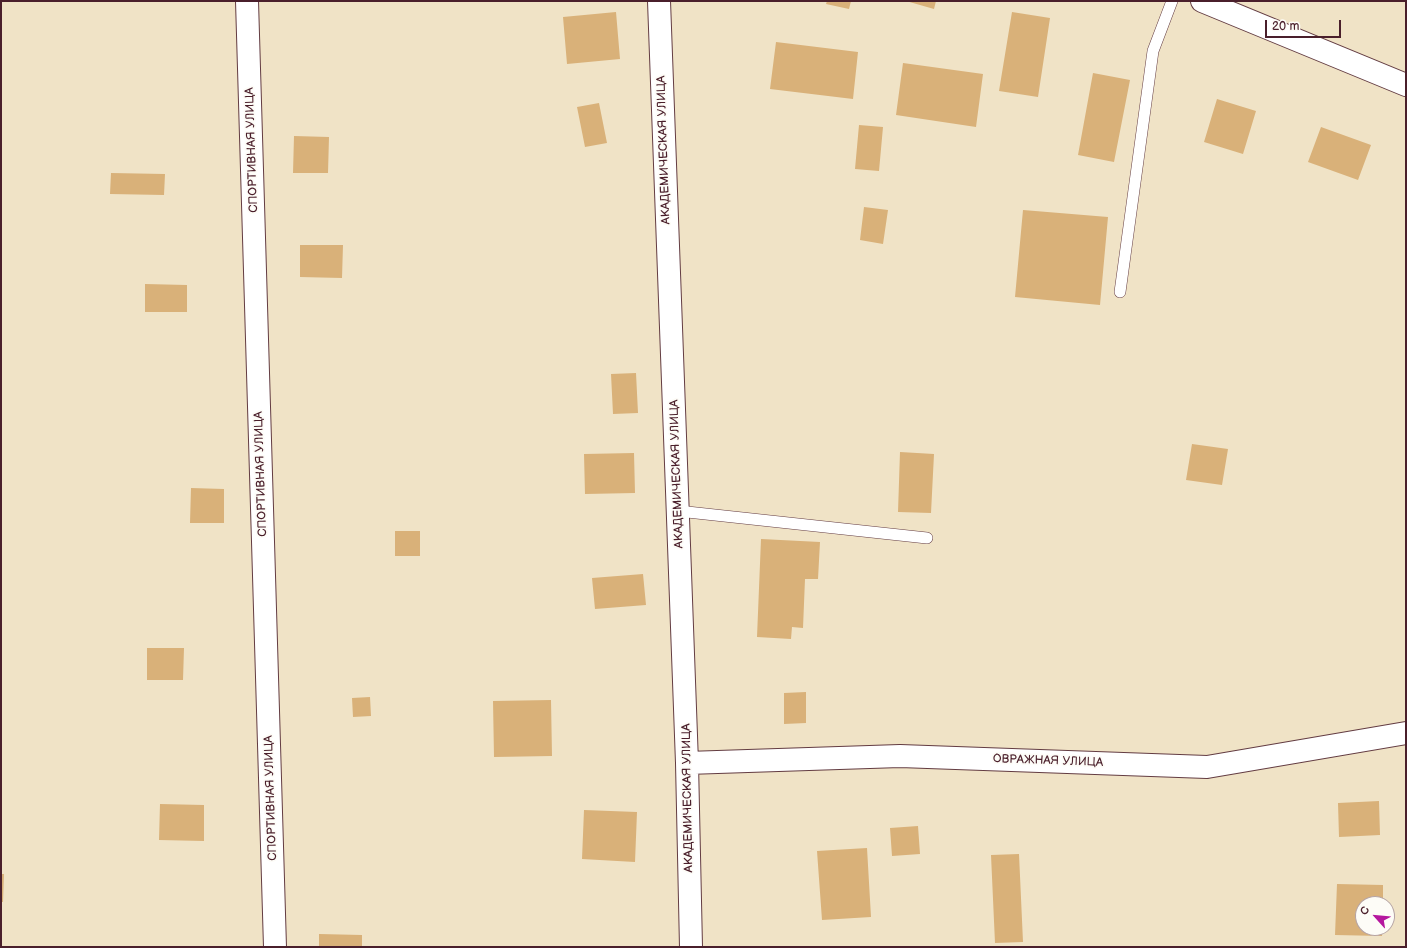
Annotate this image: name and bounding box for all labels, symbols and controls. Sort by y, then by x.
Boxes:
scale bar [1267,12,1343,38]
text: 20 m [1272,19,1299,34]
street label: АКАДЕМИЧЕСКАЯ УЛИЦА [654,75,674,225]
street label: СПОРТИВНАЯ УЛИЦА [243,87,261,213]
street label: АКАДЕМИЧЕСКАЯ УЛИЦА [667,399,687,549]
street label: СПОРТИВНАЯ УЛИЦА [252,411,270,537]
street label: АКАДЕМИЧЕСКАЯ УЛИЦА [680,723,696,873]
street label: СПОРТИВНАЯ УЛИЦА [262,735,280,861]
street label: ОВРАЖНАЯ УЛИЦА [993,752,1103,770]
north arrow [1355,896,1395,936]
text: С [1357,904,1372,917]

